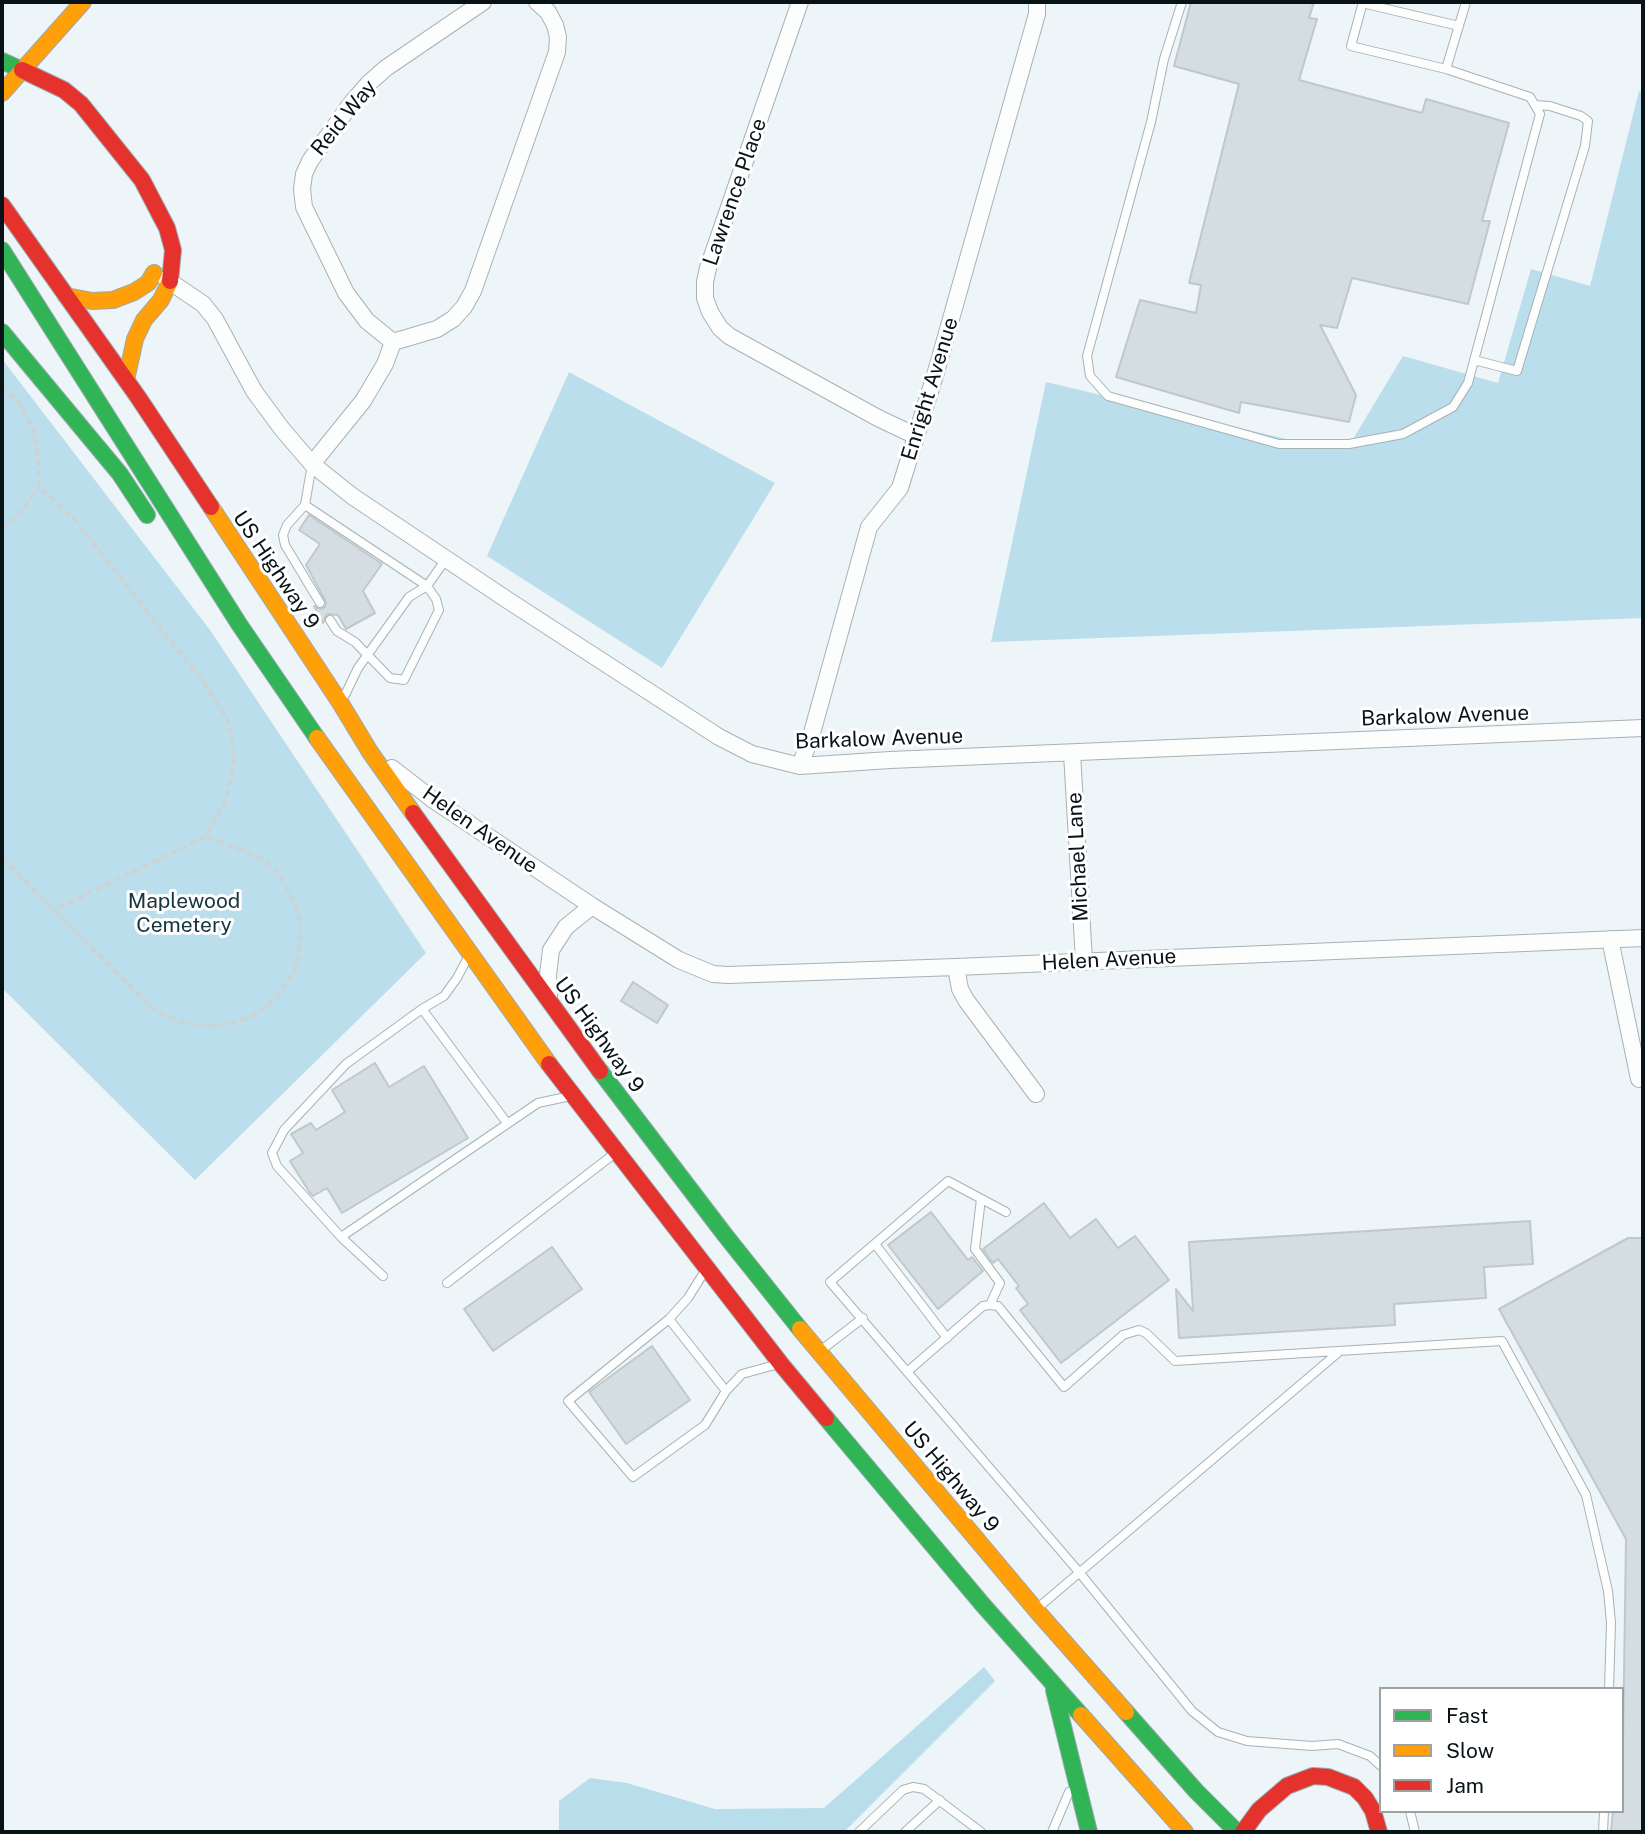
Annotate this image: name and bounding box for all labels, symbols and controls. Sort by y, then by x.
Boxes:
street label: Reid Way [306,75,382,161]
street label: Lawrence Place [698,115,772,269]
street label: Enright Avenue [896,314,964,464]
street label: US Highway 9 [227,506,325,634]
street label: Barkalow Avenue [1361,700,1529,732]
street label: Barkalow Avenue [795,723,963,755]
street label: Helen Avenue [418,781,542,879]
street label: Michael Lane [1062,792,1094,922]
park label: Maplewood Cemetery [128,889,240,939]
street label: Helen Avenue [1041,944,1177,976]
street label: US Highway 9 [549,972,649,1098]
street label: US Highway 9 [897,1417,1005,1537]
legend [1379,1687,1624,1813]
text: Fast [1446,1703,1488,1728]
text: Slow [1446,1738,1494,1763]
text: Jam [1446,1773,1484,1798]

